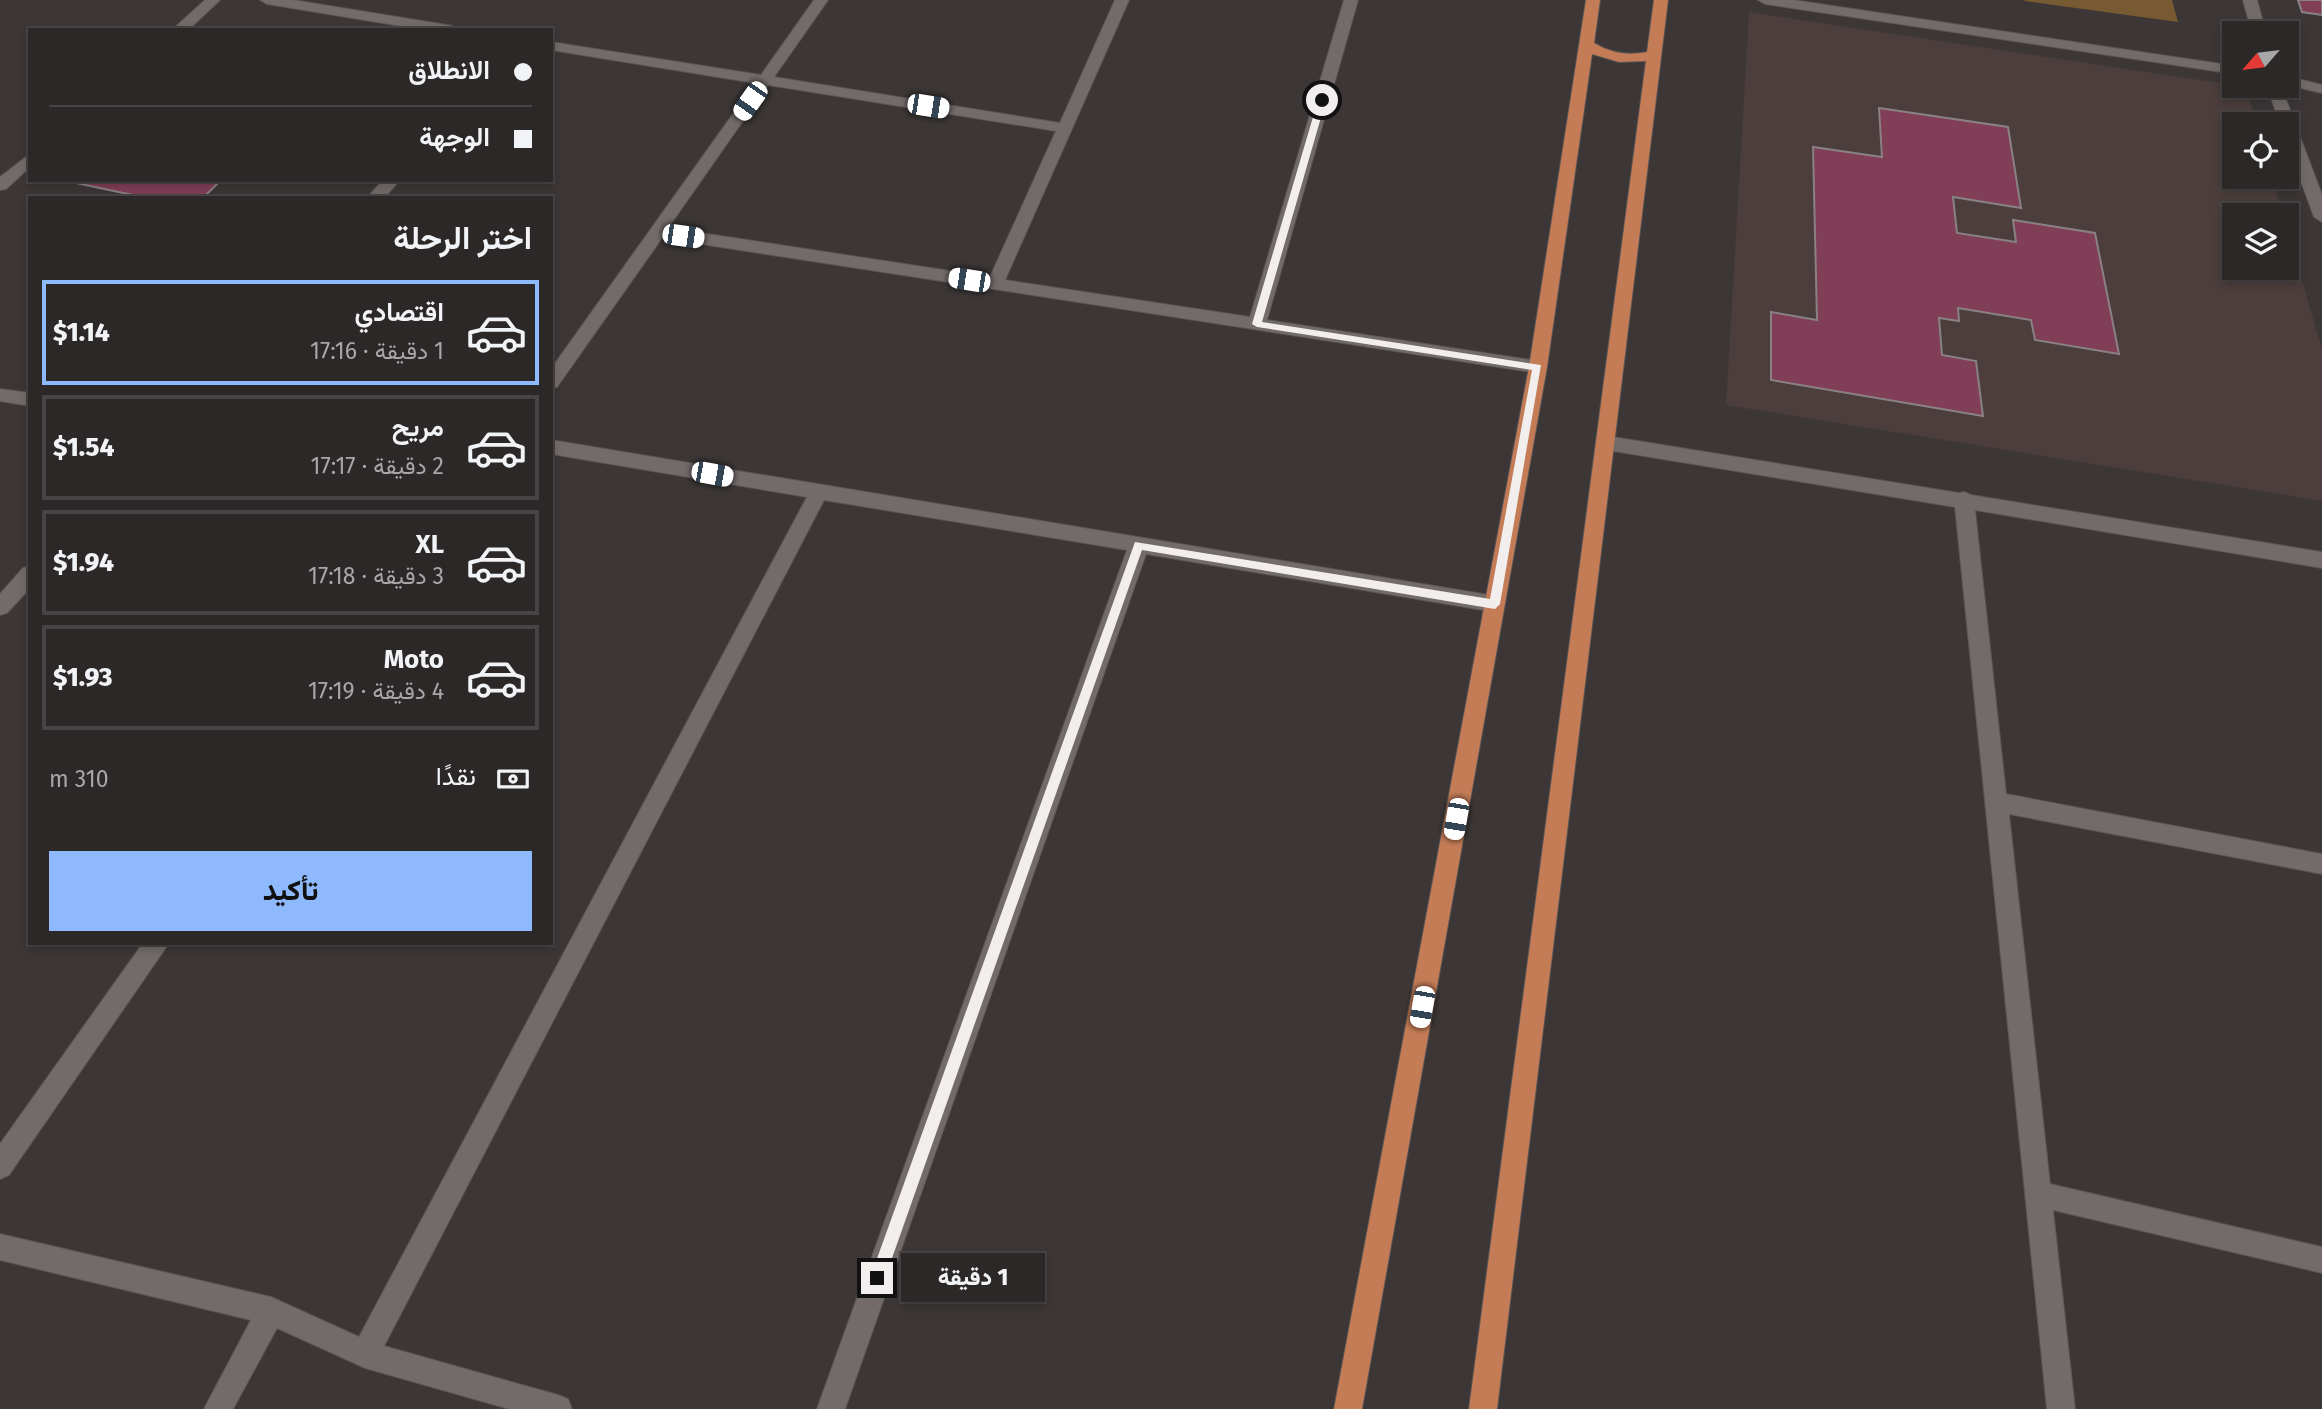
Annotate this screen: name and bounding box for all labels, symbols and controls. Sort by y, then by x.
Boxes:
north arrow [2222,21,2300,98]
map controls [2222,21,2299,280]
text: الانطلاق [408,55,490,86]
car [730,78,771,124]
route start [1306,84,1338,116]
car [906,92,951,120]
button: locate [2222,112,2299,189]
text: الوجهة [419,122,490,153]
button: layers [2222,203,2299,280]
text: اختر الرحلة [393,219,532,257]
car [661,223,706,249]
car [947,266,992,294]
text: اقتصادي [355,297,444,328]
icon: car [465,301,528,364]
text: $1.14 [53,317,110,348]
text: 1 دقيقة · 17:16 [310,337,444,365]
text: مريح [392,412,444,443]
icon: car [465,416,528,479]
text: $1.54 [53,432,114,463]
text: 2 دقيقة · 17:17 [311,452,444,480]
car [690,460,735,488]
text: XL [416,529,444,560]
icon: car [465,531,528,594]
text: $1.94 [53,547,114,578]
text: 3 دقيقة · 17:18 [308,562,444,590]
text: Moto [384,644,444,675]
icon: car [465,646,528,709]
text: $1.93 [53,662,112,693]
text: 4 دقيقة · 17:19 [308,677,444,705]
icon: cash [494,760,532,798]
text: نقدًا [436,761,476,792]
text: 310 m [49,765,109,793]
car [1443,796,1470,842]
button: تأكيد [49,851,532,931]
car [1409,984,1436,1030]
callout: 1 دقيقة [902,1254,1045,1302]
route end [861,1262,893,1294]
text: 1 دقيقة [938,1263,1008,1291]

